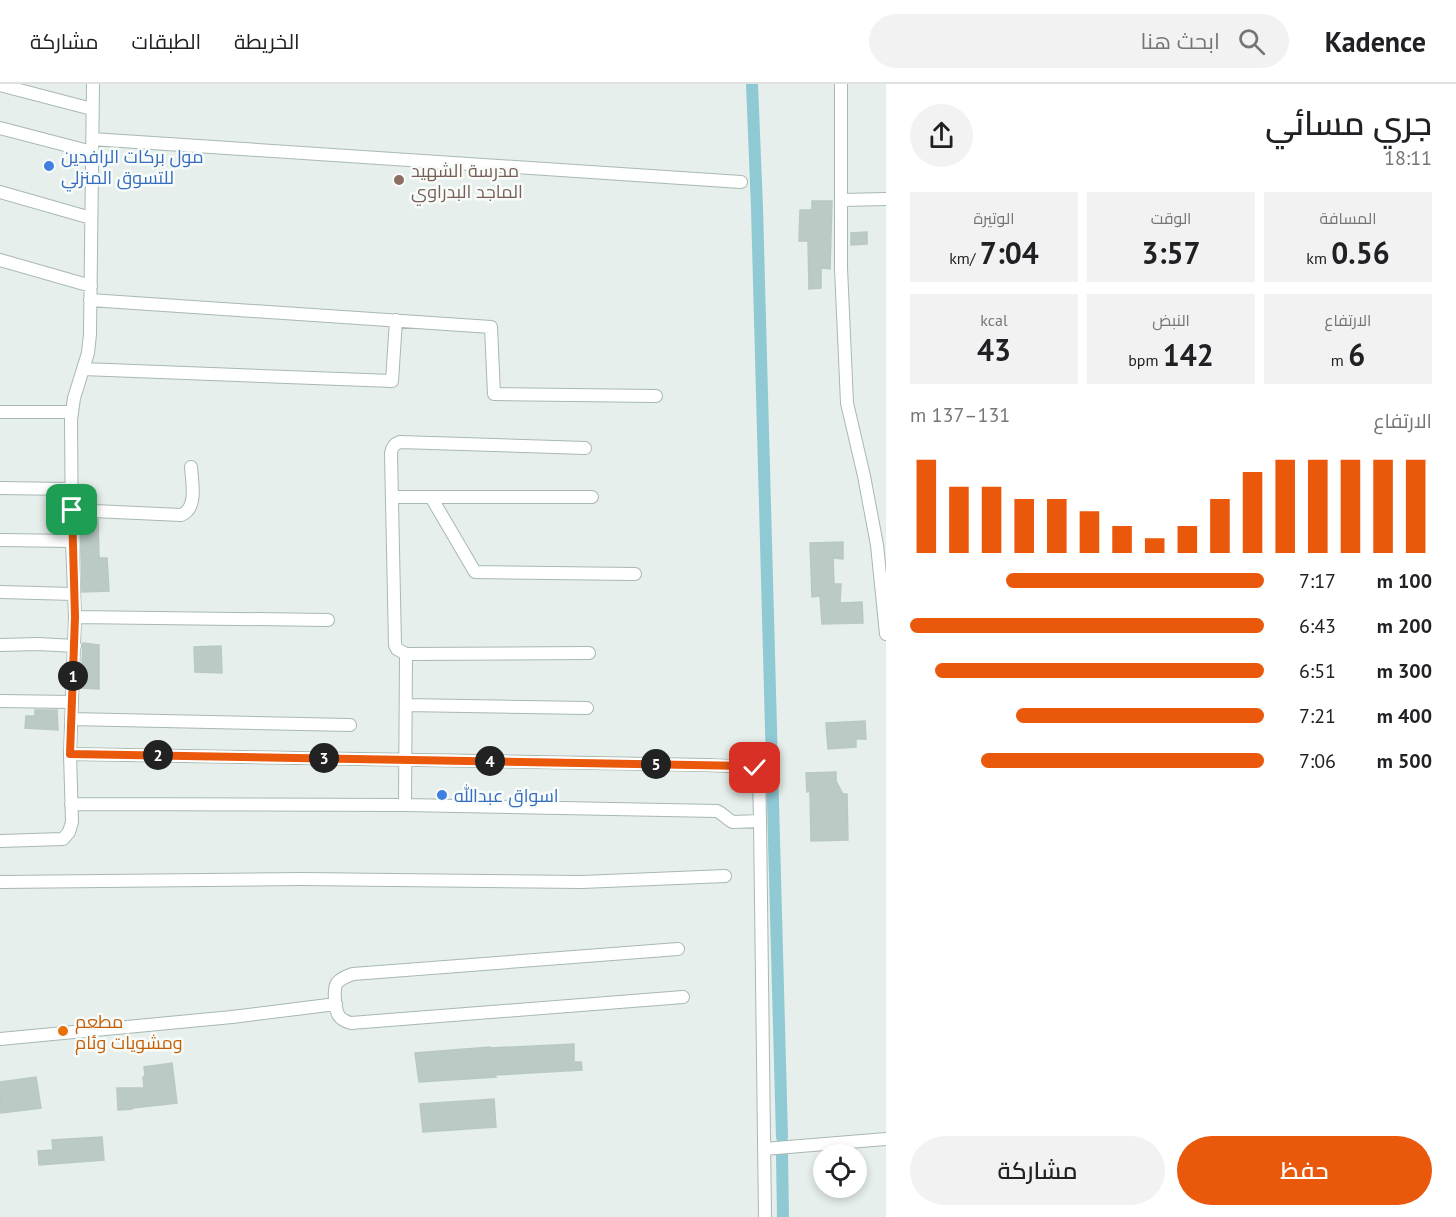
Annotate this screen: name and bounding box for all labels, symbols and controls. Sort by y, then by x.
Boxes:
search box [869,14,1289,68]
text: Kadence [1325,23,1426,60]
icon: search [1235,25,1268,58]
text: ابحث هنا [1140,27,1220,55]
text: مشاركة [30,28,99,55]
text: الطبقات [132,28,201,55]
text: الخريطة [234,28,300,55]
text: جري مسائي [1265,101,1432,144]
button: share [910,104,973,167]
place label: مول بركات الرافدين للتسوق المنزلي [61,145,204,192]
text: 18:11 [1384,145,1432,171]
marker: مول بركات الرافدين للتسوق المنزلي [42,159,56,173]
place label: مدرسة الشهيد الماجد البدراوي [411,159,523,206]
marker: مدرسة الشهيد الماجد البدراوي [392,173,406,187]
text: الوتيرة [973,208,1015,228]
text: الوقت [1151,208,1191,228]
text: المسافة [1320,208,1376,228]
text: 7:04 [980,233,1039,272]
text: 3:57 [1141,233,1201,272]
text: 0.56 [1331,233,1390,272]
text: /km [949,248,980,268]
text: km [1306,248,1331,268]
text: kcal [980,310,1008,330]
text: النبض [1152,310,1190,330]
text: الارتفاع [1325,310,1371,330]
text: 43 [977,330,1011,369]
text: 142 [1163,335,1214,374]
text: 6 [1348,335,1365,374]
text: bpm [1128,350,1163,370]
text: m [1331,350,1348,370]
text: 131–137 m [910,402,1010,428]
text: الارتفاع [1373,408,1432,434]
pin [46,484,97,535]
icon: arrive [55,493,88,526]
text: 7:17 [1299,568,1336,594]
text: 100 m [1377,568,1432,594]
text: 6:43 [1299,613,1336,639]
text: 200 m [1377,613,1432,639]
text: 6:51 [1299,658,1336,684]
text: 300 m [1377,658,1432,684]
pin: 1 [58,661,88,691]
text: 1 [68,666,78,686]
text: 7:21 [1299,703,1336,729]
text: 400 m [1377,703,1432,729]
pin: 2 [143,740,173,770]
pin [729,742,780,793]
pin: 3 [309,743,339,773]
text: 2 [153,745,163,765]
pin: 4 [475,746,505,776]
text: 3 [319,748,329,768]
text: 7:06 [1299,748,1336,774]
text: 500 m [1377,748,1432,774]
pin: 5 [641,749,671,779]
text: 4 [485,751,495,771]
icon: check [738,751,771,784]
text: 5 [651,754,661,774]
place label: اسواق عبدالله [454,784,559,808]
marker: اسواق عبدالله [435,788,449,802]
place label: مطعم ومشويات وئام [75,1010,183,1055]
marker: مطعم ومشويات وئام [56,1024,70,1038]
button: مشاركة [910,1136,1165,1205]
button: حفظ [1177,1136,1432,1205]
map controls [813,1144,867,1198]
button: locate [813,1144,867,1198]

